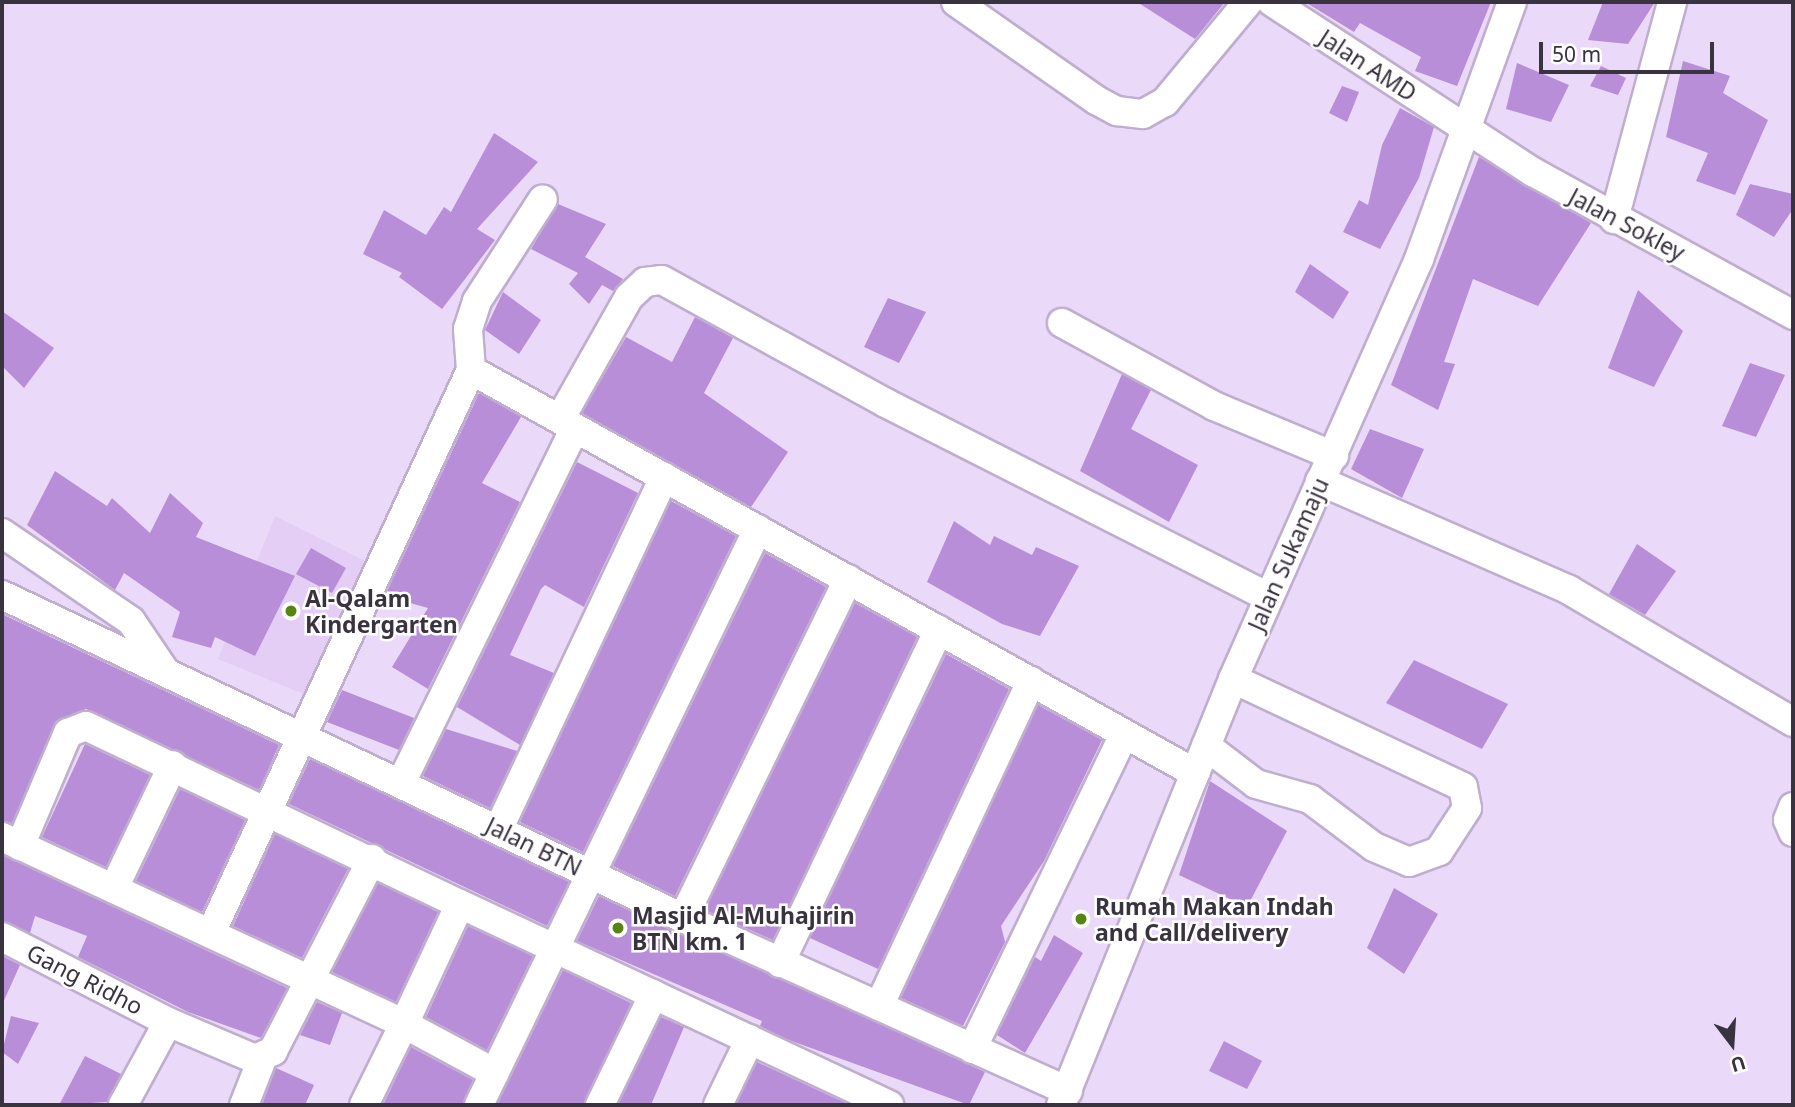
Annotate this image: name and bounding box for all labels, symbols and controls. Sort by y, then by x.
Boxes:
street label: Jalan AMD [1314,23,1422,107]
scale bar [1543,28,1718,72]
text: 50 m [1552,40,1601,68]
street label: Jalan Sokley [1564,182,1690,266]
street label: Jalan Sukamaju [1242,473,1334,635]
place label: Al-Qalam Kindergarten [305,584,458,638]
marker: Al-Qalam Kindergarten [283,603,299,619]
street label: Jalan BTN [481,811,587,881]
place label: Rumah Makan Indah and Call/delivery [1095,892,1334,946]
place label: Masjid Al-Muhajirin BTN km. 1 [632,901,855,955]
marker: Rumah Makan Indah and Call/delivery [1073,911,1089,927]
marker: Masjid Al-Muhajirin BTN km. 1 [610,920,626,936]
street label: Gang Ridho [22,938,148,1020]
north arrow [1697,1009,1767,1079]
text: U [1727,1050,1749,1079]

